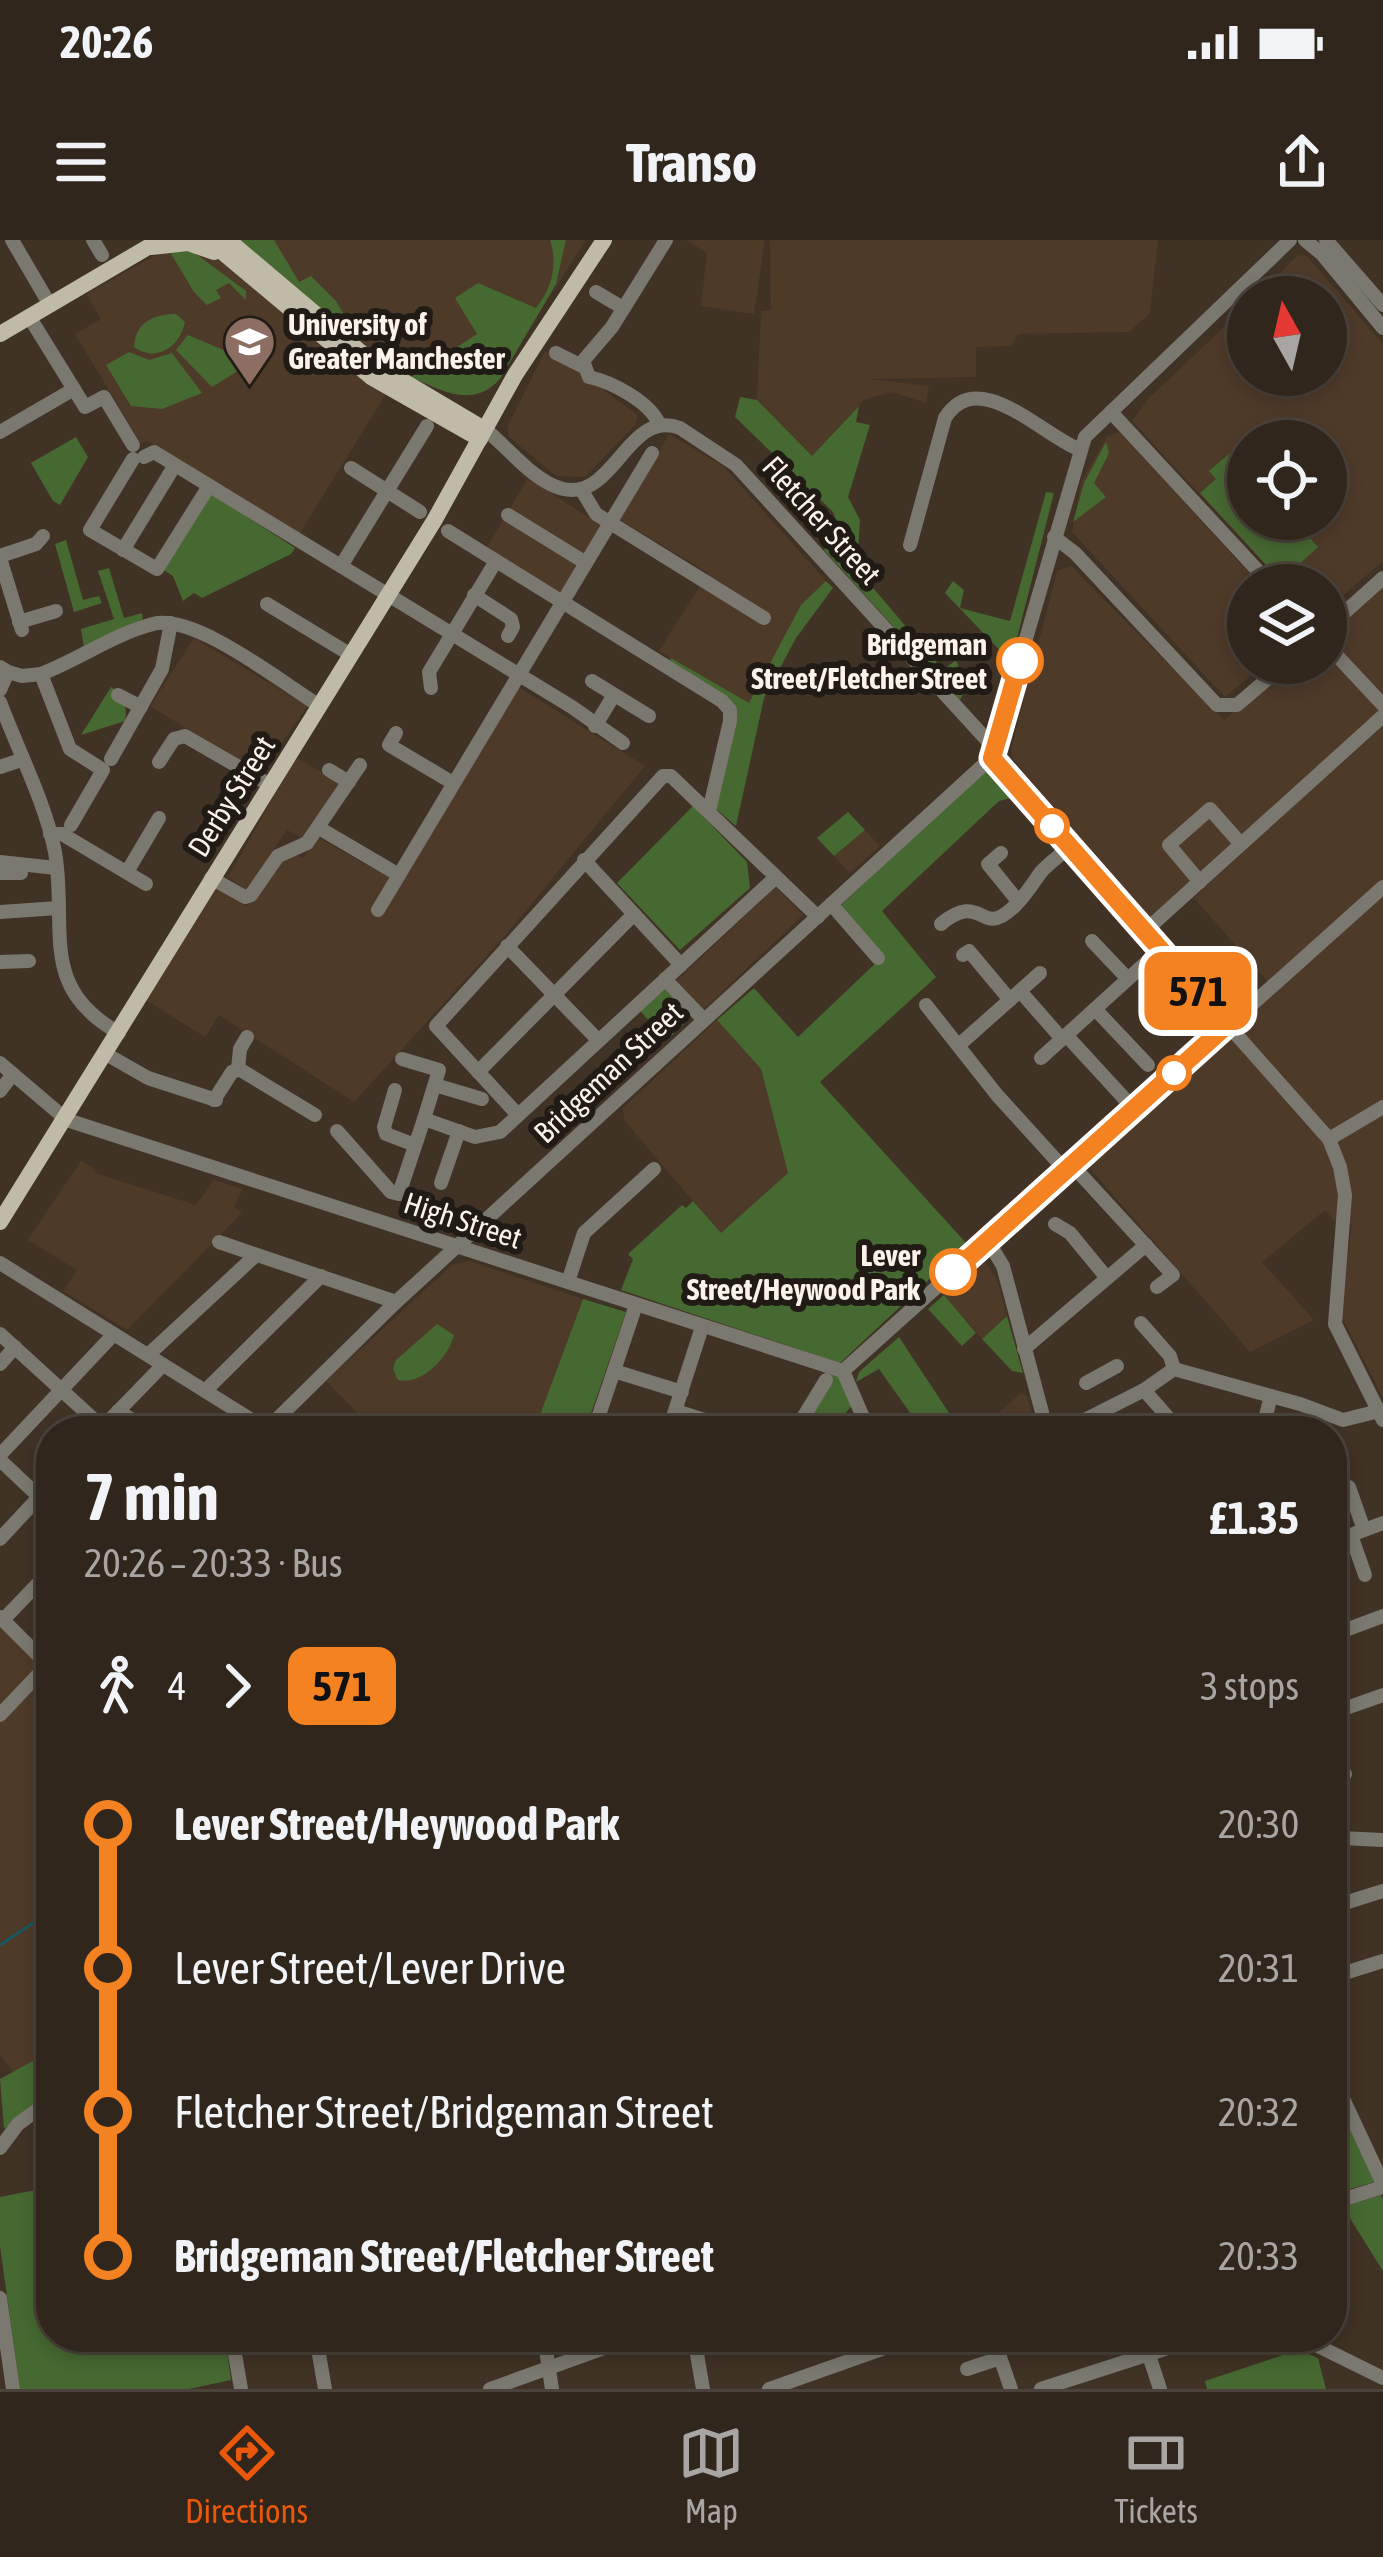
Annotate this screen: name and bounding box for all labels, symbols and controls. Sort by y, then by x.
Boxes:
text: 20:26 [60,16,154,68]
icon: menu [48,129,114,195]
icon: share [1269,129,1335,195]
text: Transo [626,132,757,193]
north arrow [1227,276,1347,396]
map controls [1227,276,1347,684]
place label: University of Greater Manchester [288,307,506,375]
school or university icon: University of Greater Manchester [221,313,277,387]
button: locate [1227,420,1347,540]
street label: Fletcher Street [756,449,888,591]
button: layers [1227,564,1347,684]
place label: Bridgeman Street/Fletcher Street [751,627,987,695]
marker: Bridgeman Street/Fletcher Street [998,639,1042,683]
street label: Derby Street [181,730,281,862]
unlabelled marker [1036,810,1068,842]
line badge: 571 [1129,952,1267,1030]
text: 571 [1168,967,1228,1015]
street label: Bridgeman Street [527,995,689,1149]
unlabelled marker [1158,1057,1190,1089]
street label: High Street [400,1185,526,1255]
place label: Lever Street/Heywood Park [687,1238,921,1306]
marker: Lever Street/Heywood Park [931,1250,975,1294]
text: 7 min [84,1458,219,1534]
text: £1.35 [1209,1492,1299,1544]
text: 20:26 – 20:33 · Bus [84,1541,343,1585]
icon: walk [84,1653,150,1719]
icon: forward [204,1653,270,1719]
text: 571 [312,1662,372,1710]
text: 4 [168,1664,186,1708]
text: 3 stops [1200,1664,1299,1708]
text: Lever Street/Heywood Park [174,1798,619,1850]
text: 20:30 [1218,1802,1299,1846]
text: Lever Street/Lever Drive [174,1942,566,1994]
text: 20:31 [1218,1946,1299,1990]
text: Fletcher Street/Bridgeman Street [174,2086,714,2138]
text: 20:32 [1218,2090,1299,2134]
text: Bridgeman Street/Fletcher Street [174,2230,714,2282]
text: 20:33 [1218,2234,1299,2278]
tab: Directions [185,2420,308,2530]
tab: Map [678,2420,744,2530]
tab: Tickets [1114,2420,1198,2530]

